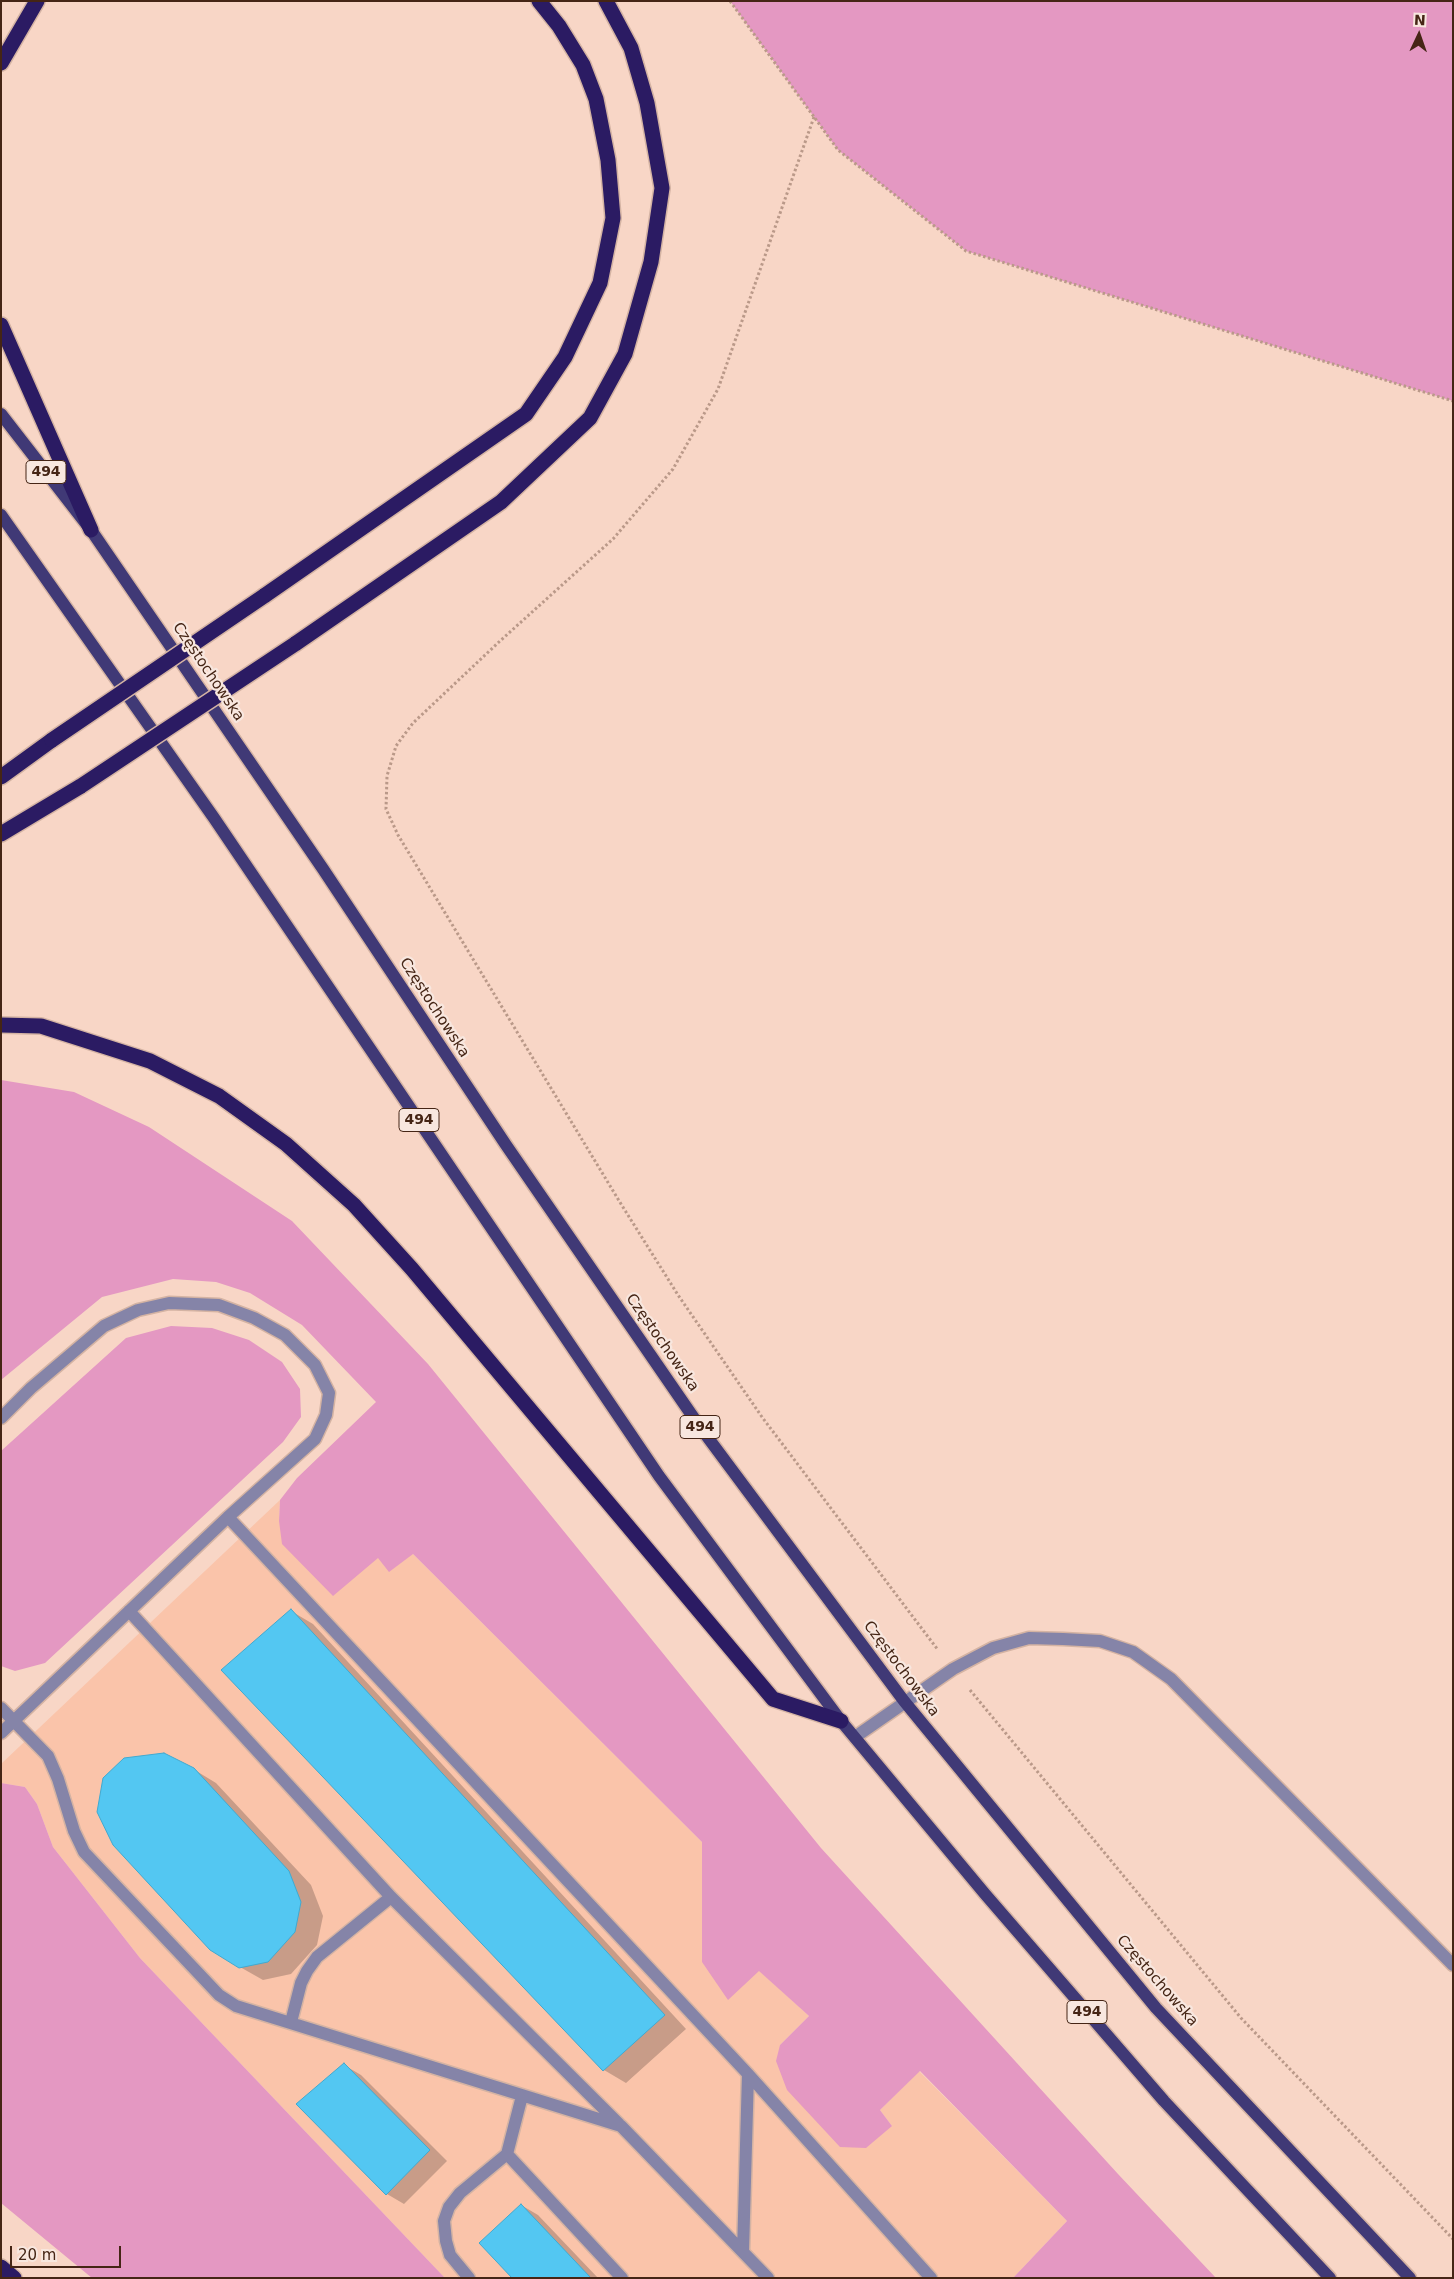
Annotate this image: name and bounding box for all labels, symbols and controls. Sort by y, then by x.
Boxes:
north arrow [1394,10,1444,60]
text: N [1414,12,1426,28]
road number: 494 [26,461,66,484]
street label: Częstochowska [168,619,248,725]
street label: Częstochowska [395,955,473,1061]
road number: 494 [399,1108,439,1132]
street label: Częstochowska [622,1291,702,1395]
road number: 494 [680,1415,720,1438]
street label: Częstochowska [859,1618,943,1720]
street label: Częstochowska [1112,1932,1202,2030]
road number: 494 [1067,2000,1107,2024]
scale bar [12,2236,124,2268]
text: 20 m [18,2246,56,2264]

